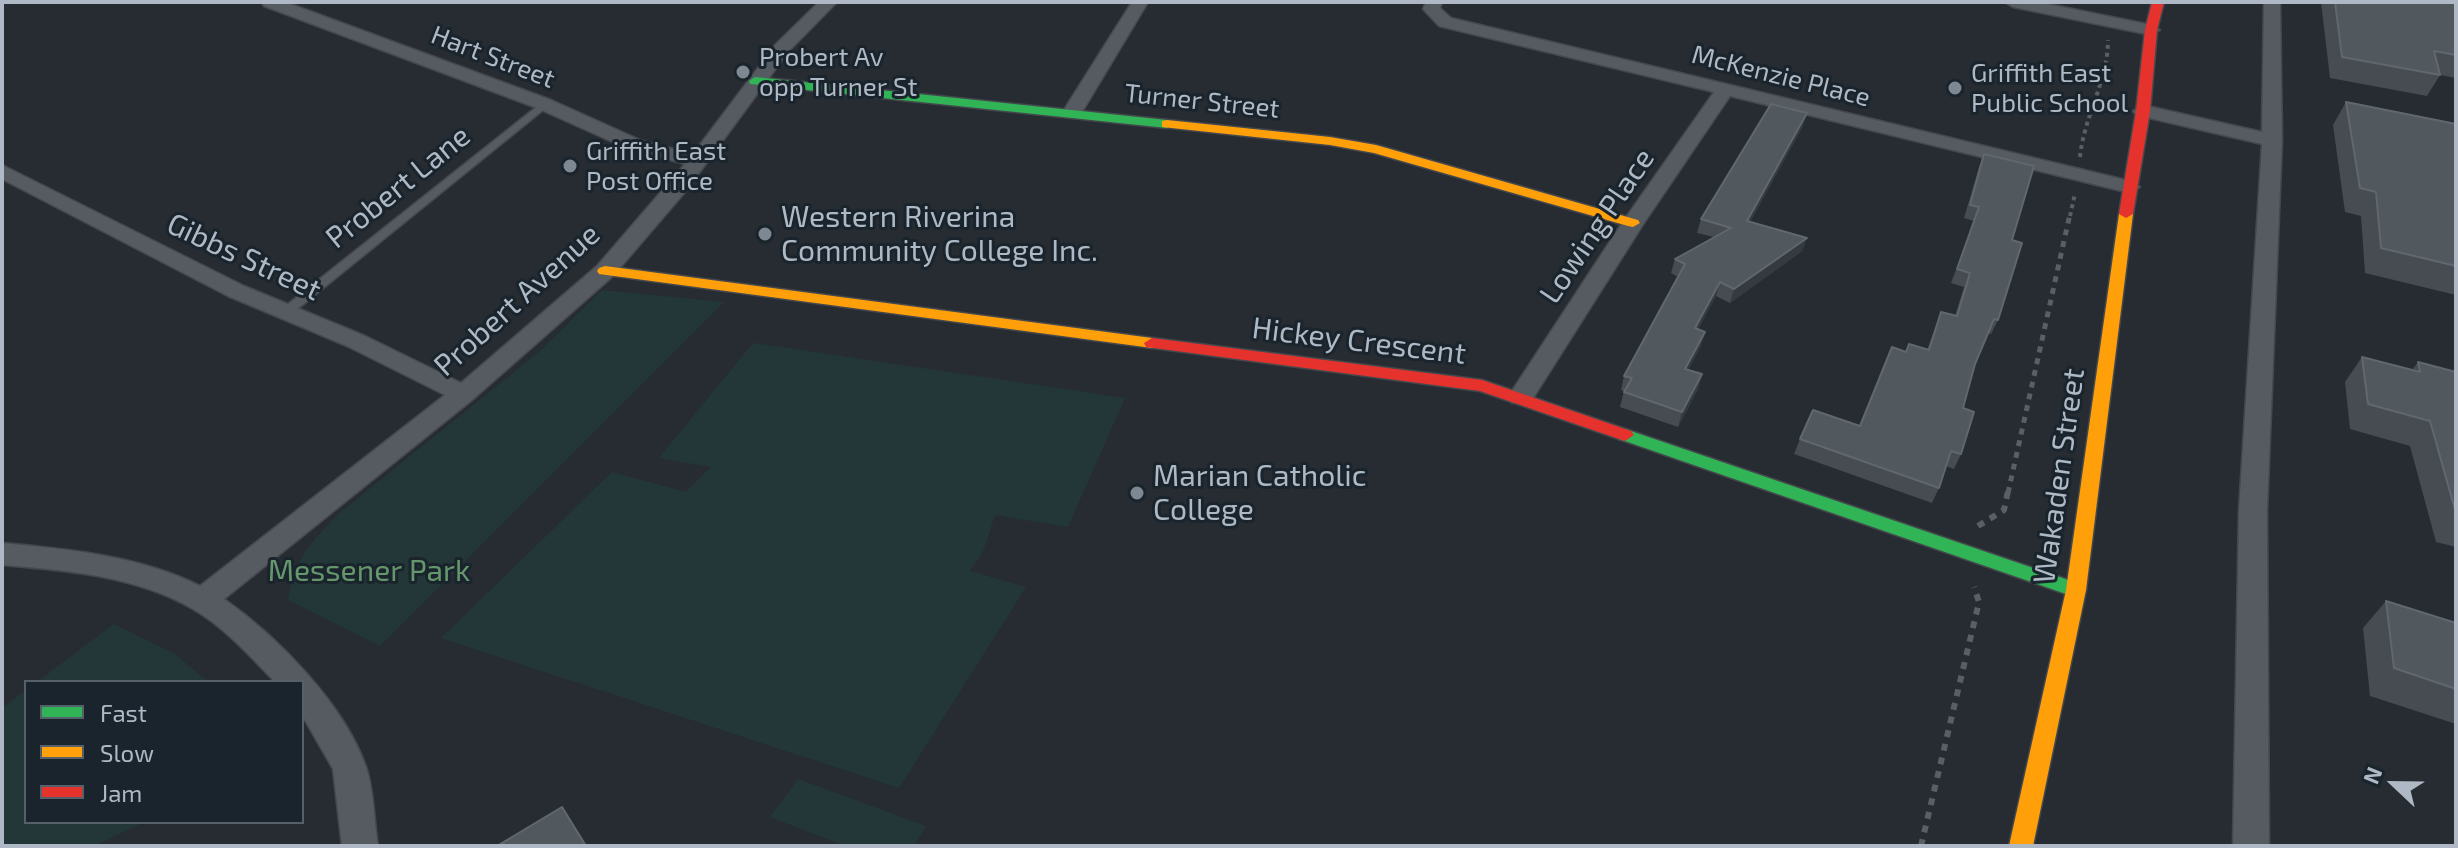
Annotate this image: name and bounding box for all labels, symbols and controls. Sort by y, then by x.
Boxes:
street label: Hart Street [427,19,559,95]
street label: McKenzie Place [1689,39,1873,113]
place label: Probert Av opp Turner St [759,41,917,102]
place label: Griffith East Public School [1971,57,2128,118]
marker: Probert Av opp Turner St [734,63,752,81]
street label: Turner Street [1123,77,1281,125]
marker: Griffith East Public School [1946,79,1964,97]
street label: Probert Lane [319,118,477,256]
place label: Griffith East Post Office [586,135,726,196]
street label: Lowing Place [1532,142,1662,310]
marker: Griffith East Post Office [561,157,579,175]
place label: Western Riverina Community College Inc. [781,199,1098,270]
street label: Gibbs Street [161,206,327,308]
street label: Probert Avenue [427,216,607,384]
marker: Western Riverina Community College Inc. [756,225,774,243]
street label: Hickey Crescent [1250,310,1468,372]
street label: Wakaden Street [2026,366,2092,586]
place label: Marian Catholic College [1153,458,1366,528]
marker: Marian Catholic College [1128,484,1146,502]
park label: Messener Park [268,553,470,589]
legend [24,680,304,824]
text: Fast [100,698,147,727]
text: Slow [100,738,154,767]
north arrow [2354,744,2434,824]
text: N [2357,763,2387,787]
text: Jam [100,778,142,807]

